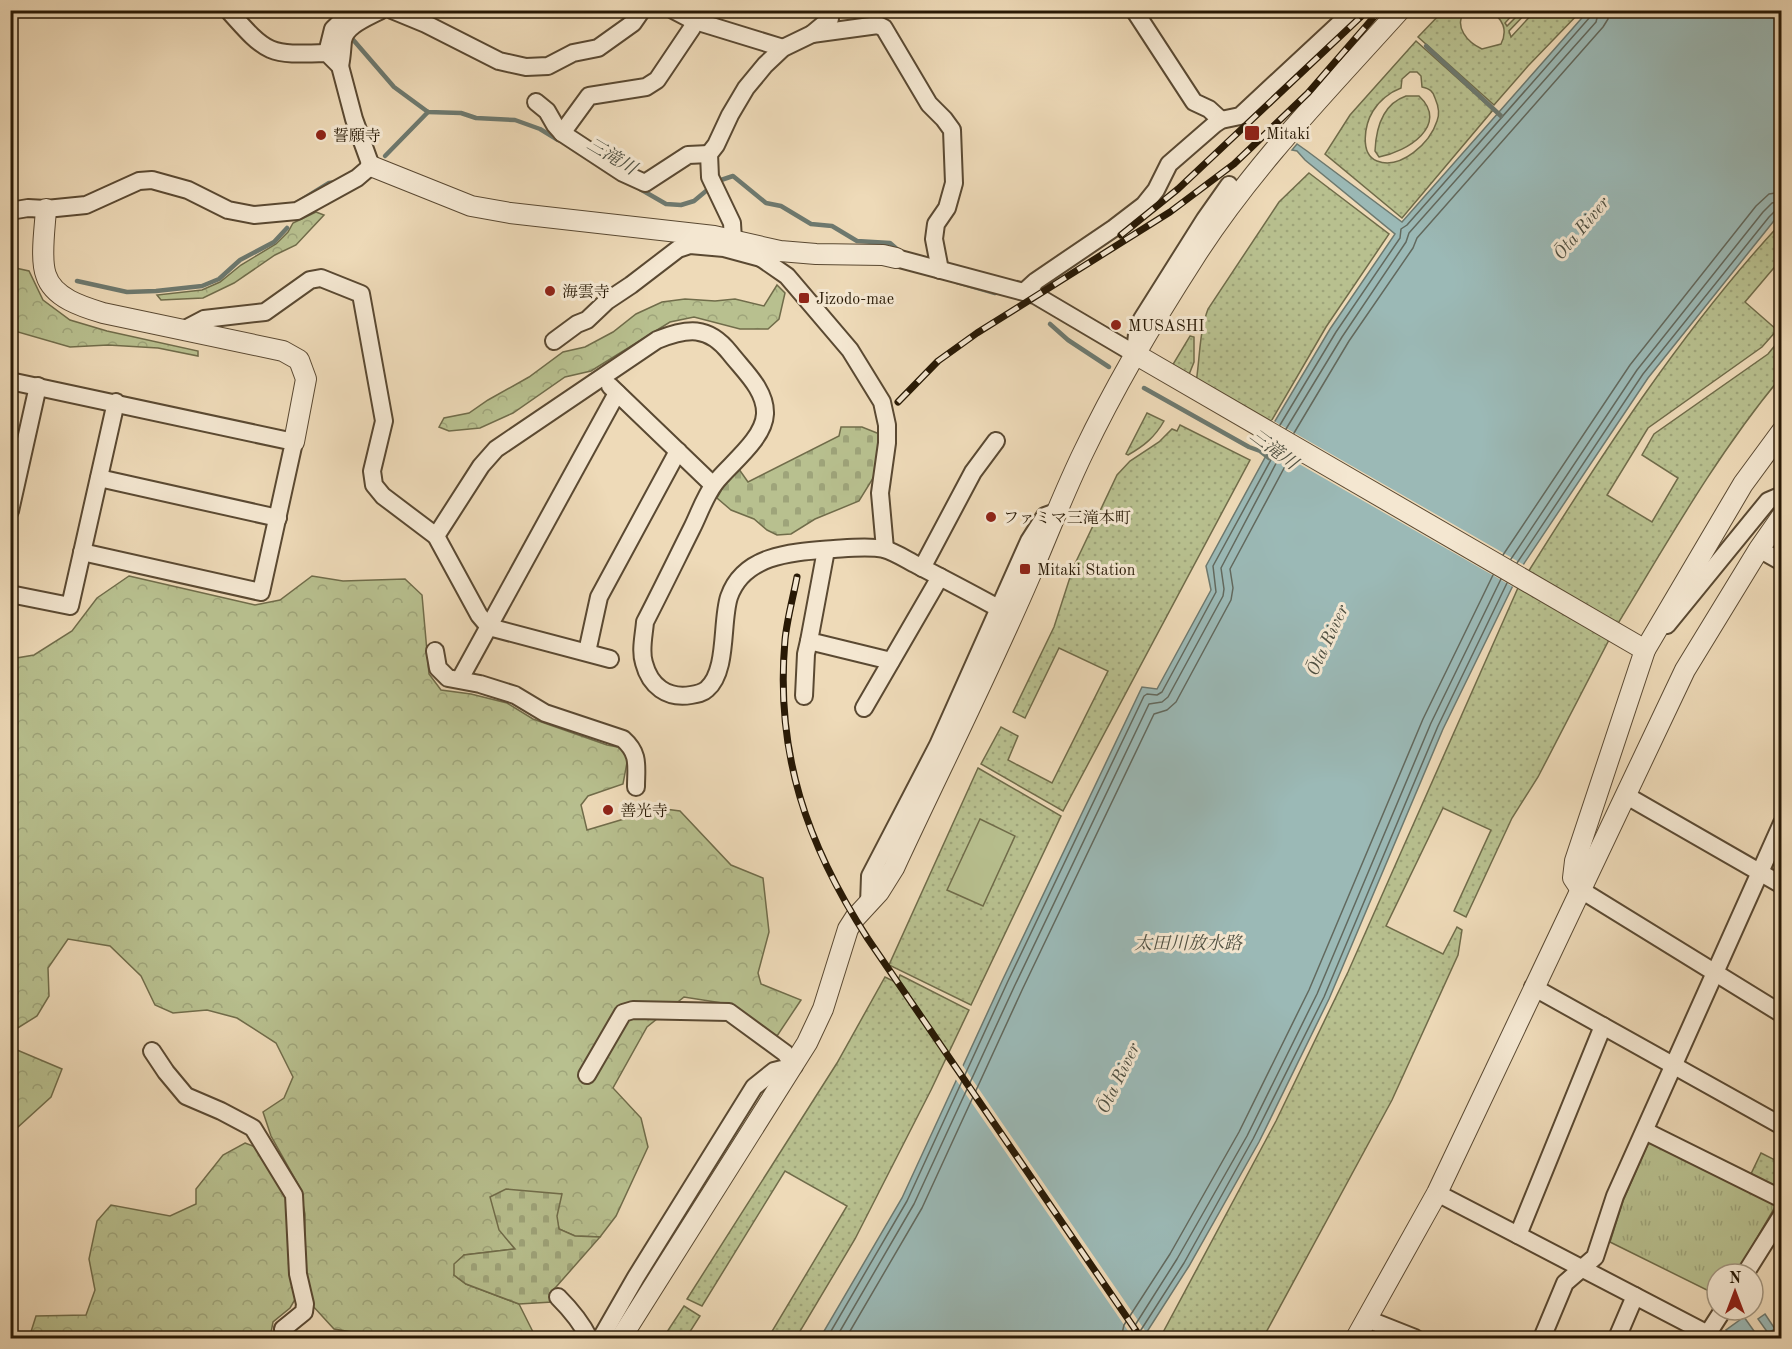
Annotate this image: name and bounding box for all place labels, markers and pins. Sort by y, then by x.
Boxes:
marker: Mitaki [1243,124,1261,142]
place label: 誓願寺 [333,127,381,145]
place label: Mitaki [1266,127,1310,143]
marker: 誓願寺 [314,128,328,142]
place label: 海雲寺 [562,283,610,301]
marker: 海雲寺 [543,284,557,298]
marker: Jizodo-mae [797,291,811,305]
place label: Jizodo-mae [816,292,894,308]
marker: MUSASHI [1109,318,1123,332]
place label: MUSASHI [1128,319,1204,335]
place label: ファミマ三滝本町 [1003,509,1131,527]
marker: ファミマ三滝本町 [984,510,998,524]
marker: Mitaki Station [1018,562,1032,576]
place label: Mitaki Station [1037,563,1136,579]
place label: 善光寺 [620,802,668,820]
marker: 善光寺 [601,803,615,817]

